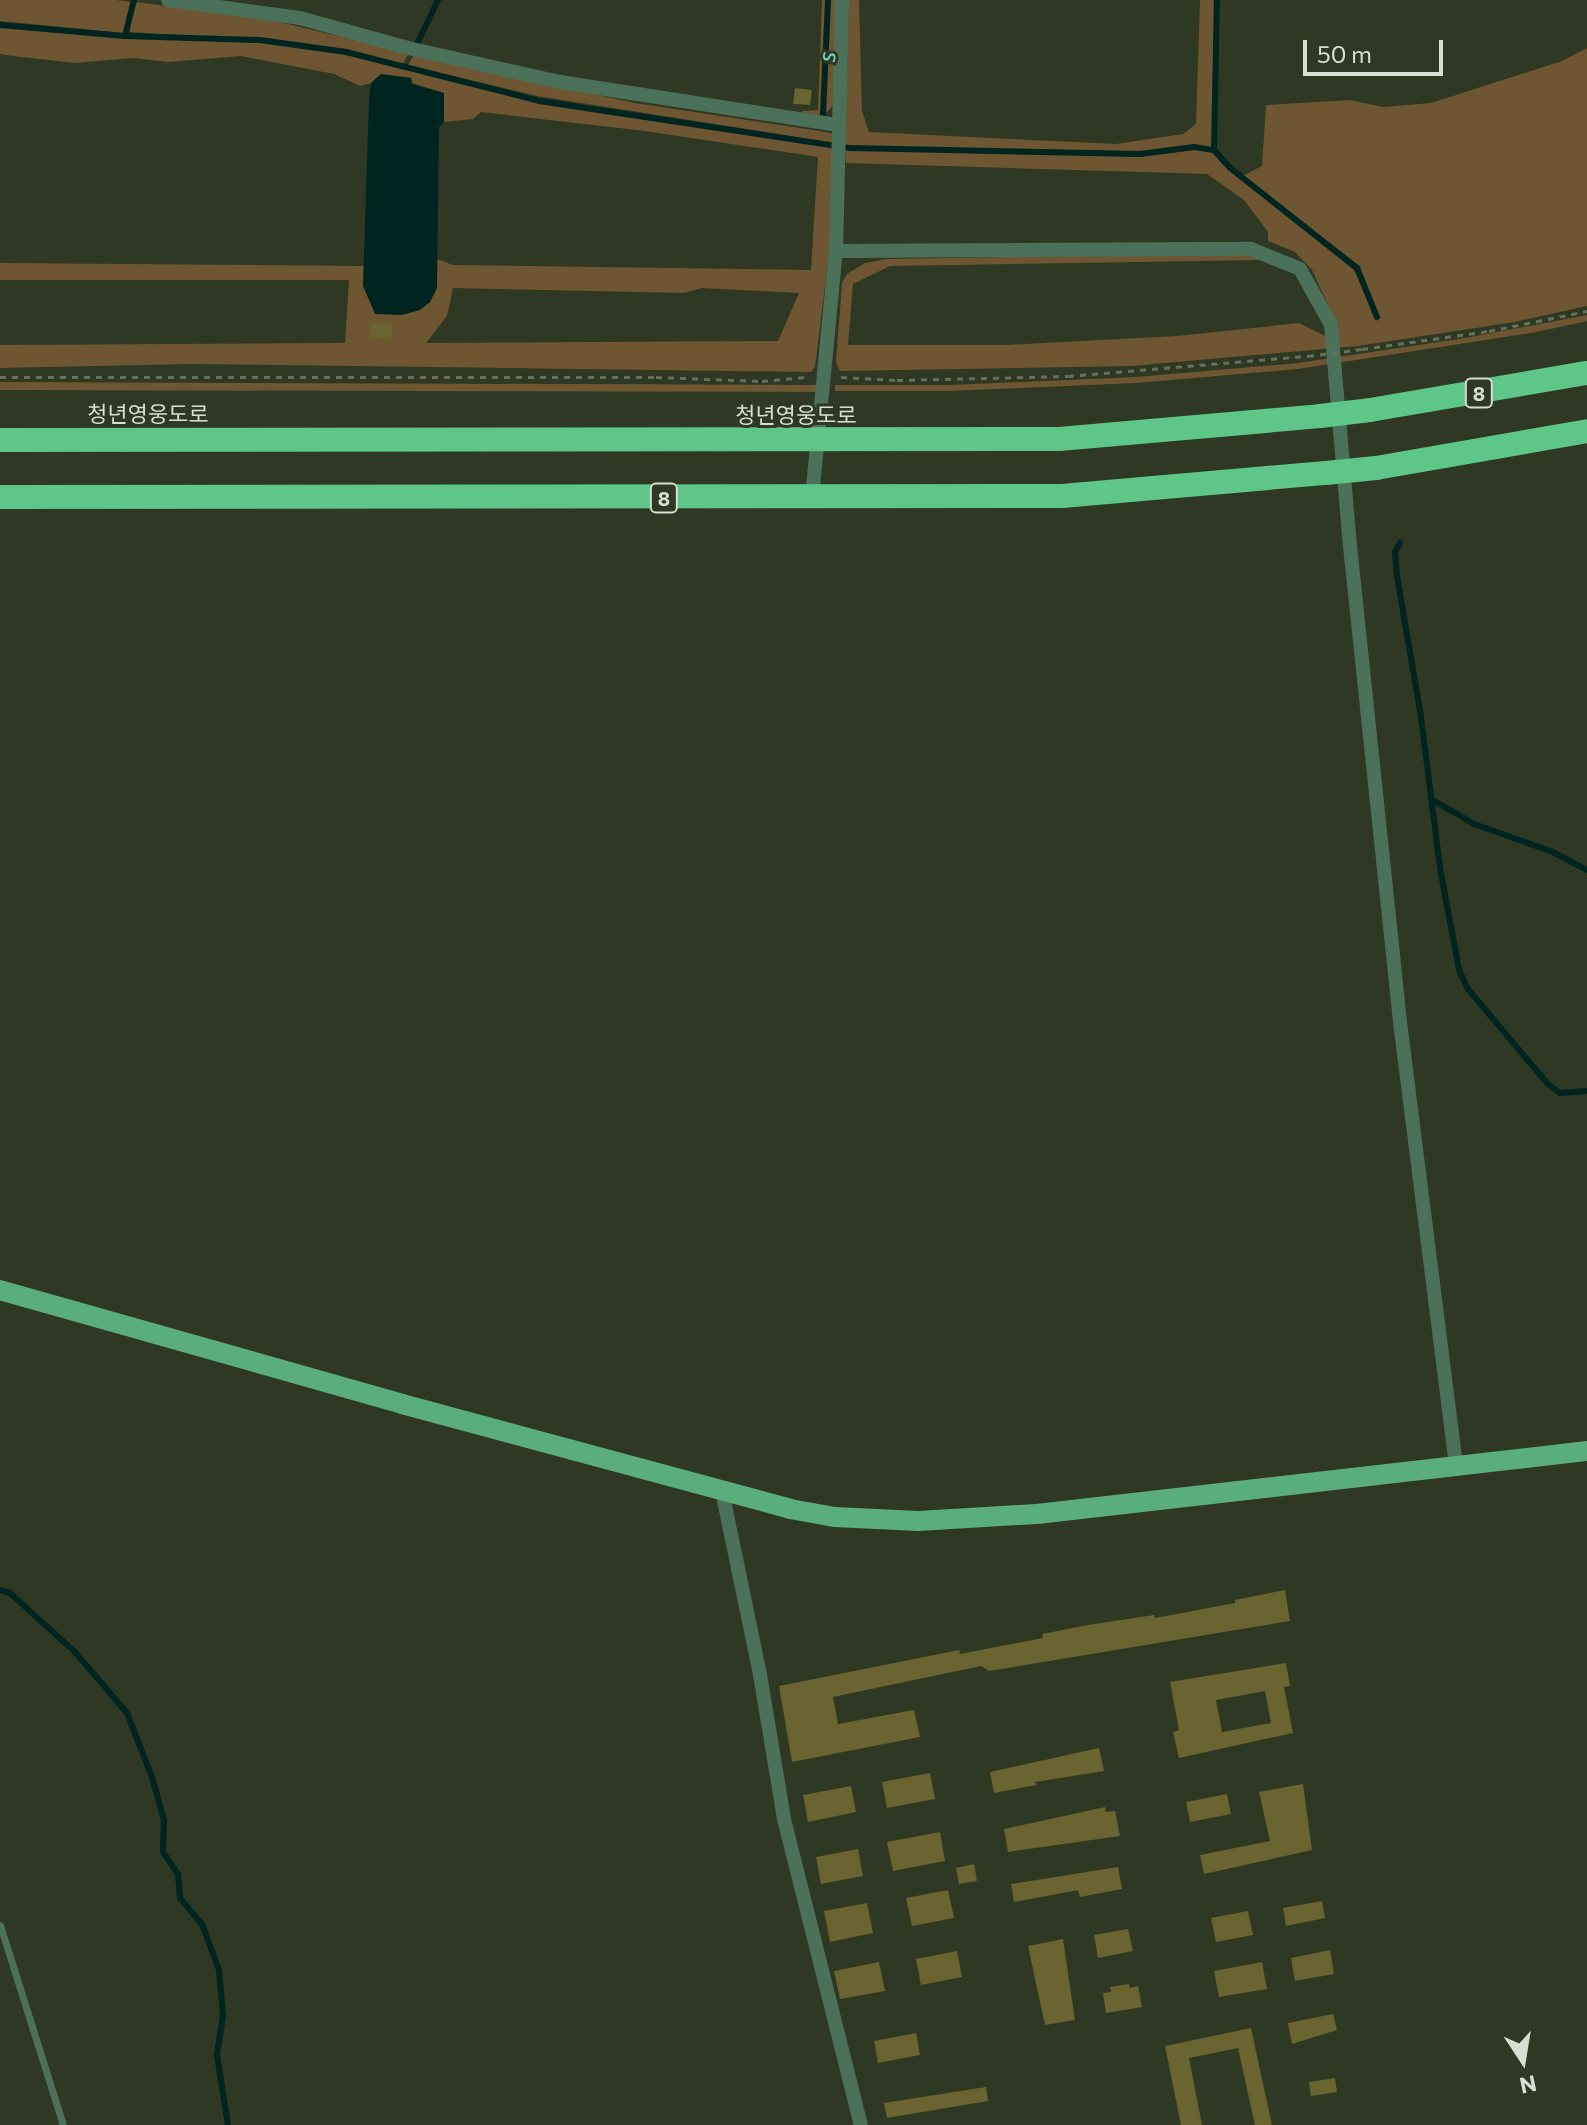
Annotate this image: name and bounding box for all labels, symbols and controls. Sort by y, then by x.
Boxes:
scale bar [1307,24,1447,74]
text: 50 m [1317,39,1372,68]
water label: s [811,51,841,63]
road number: 8 [1463,377,1495,409]
street label: 청년영웅도로 [87,401,209,427]
street label: 청년영웅도로 [735,402,857,428]
road number: 8 [648,482,680,514]
north arrow [1483,2021,1563,2101]
text: N [1517,2070,1539,2100]

